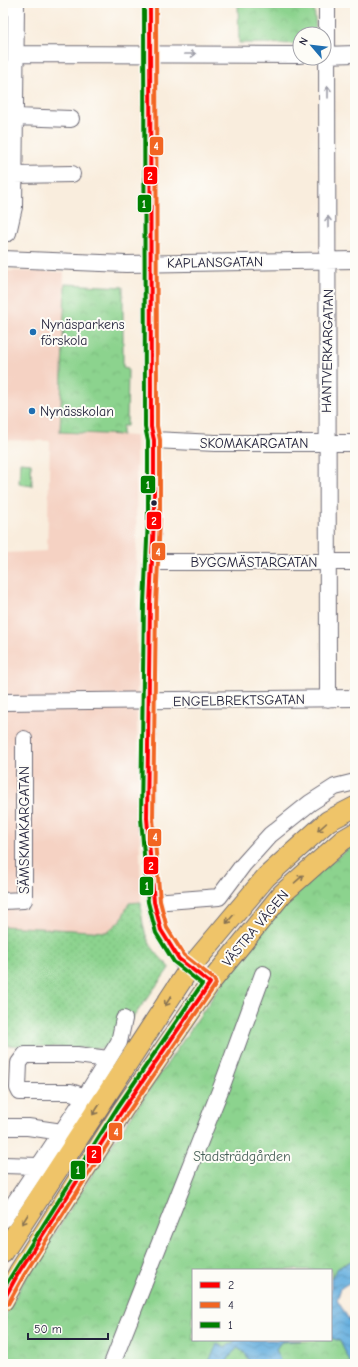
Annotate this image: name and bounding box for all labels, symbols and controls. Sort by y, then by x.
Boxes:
north arrow [292,26,332,66]
text: N [296,35,311,48]
one-way arrow [183,50,196,58]
one-way arrow [324,86,332,99]
line badge: 4 [149,136,164,156]
text: 4 [153,140,159,153]
line badge: 2 [143,166,158,185]
text: 2 [147,170,153,183]
line badge: 1 [137,194,152,213]
text: 1 [142,198,146,211]
one-way arrow [324,216,332,229]
street label: KAPLANSGATAN [167,253,263,272]
street label: HANTVERKARGATAN [318,289,337,413]
place label: Nynäsparkens förskola [40,316,125,349]
marker: Nynäsparkens förskola [28,327,38,337]
place label: Nynässkolan [40,403,114,420]
marker: Nynässkolan [27,406,37,416]
street label: SKOMAKARGATAN [200,435,308,452]
line badge: 1 [140,475,156,494]
text: 1 [146,479,150,492]
unlabelled marker [149,498,159,508]
line badge: 2 [146,511,162,530]
text: 2 [151,515,157,528]
line badge: 4 [151,542,166,561]
text: 4 [155,546,161,559]
street label: BYGGMÄSTARGATAN [190,554,318,571]
street label: ENGELBREKTSGATAN [173,691,305,710]
street label: SÄMSKMAKARGATAN [16,766,33,894]
one-way arrow [317,822,327,832]
line badge: 4 [147,828,162,847]
text: 4 [152,831,158,844]
line badge: 2 [143,856,159,875]
text: 2 [148,860,154,873]
one-way arrow [293,875,304,884]
line badge: 1 [139,876,154,896]
text: 1 [145,880,149,893]
street label: VÄSTRA VÄGEN [218,887,292,970]
one-way arrow [226,913,235,923]
one-way arrow [163,995,171,1007]
one-way arrow [92,1104,100,1115]
line badge: 4 [108,1122,123,1141]
text: 4 [113,1126,119,1139]
line badge: 2 [86,1145,102,1164]
text: 2 [91,1148,97,1161]
park label: Stadsträdgården [193,1148,291,1165]
line badge: 1 [70,1160,86,1180]
text: 1 [76,1164,80,1177]
one-way arrow [21,1213,29,1224]
legend [192,1269,332,1341]
text: 2 [228,1278,234,1292]
text: 4 [228,1298,234,1312]
scale bar [28,1315,108,1341]
text: 1 [228,1318,233,1332]
text: 50 m [34,1322,62,1336]

